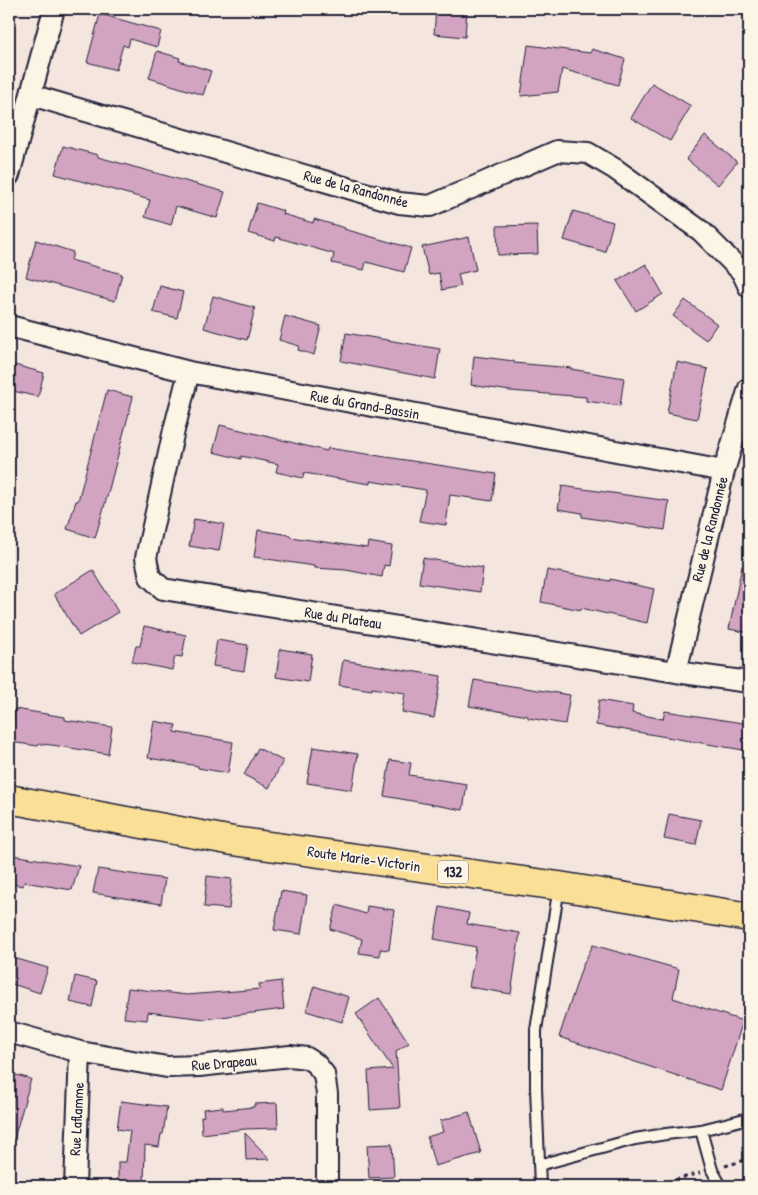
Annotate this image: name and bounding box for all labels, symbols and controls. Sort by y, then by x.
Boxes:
street label: Rue de la Randonnée [301,164,411,213]
street label: Rue du Grand-Bassin [309,385,421,424]
street label: Rue de la Randonnée [686,474,733,584]
street label: Rue du Plateau [303,601,383,634]
street label: Route Marie-Victorin [306,840,422,877]
road number: 132 [438,860,468,884]
street label: Rue Drapeau [191,1049,257,1076]
street label: Rue Laflamme [64,1082,89,1156]

